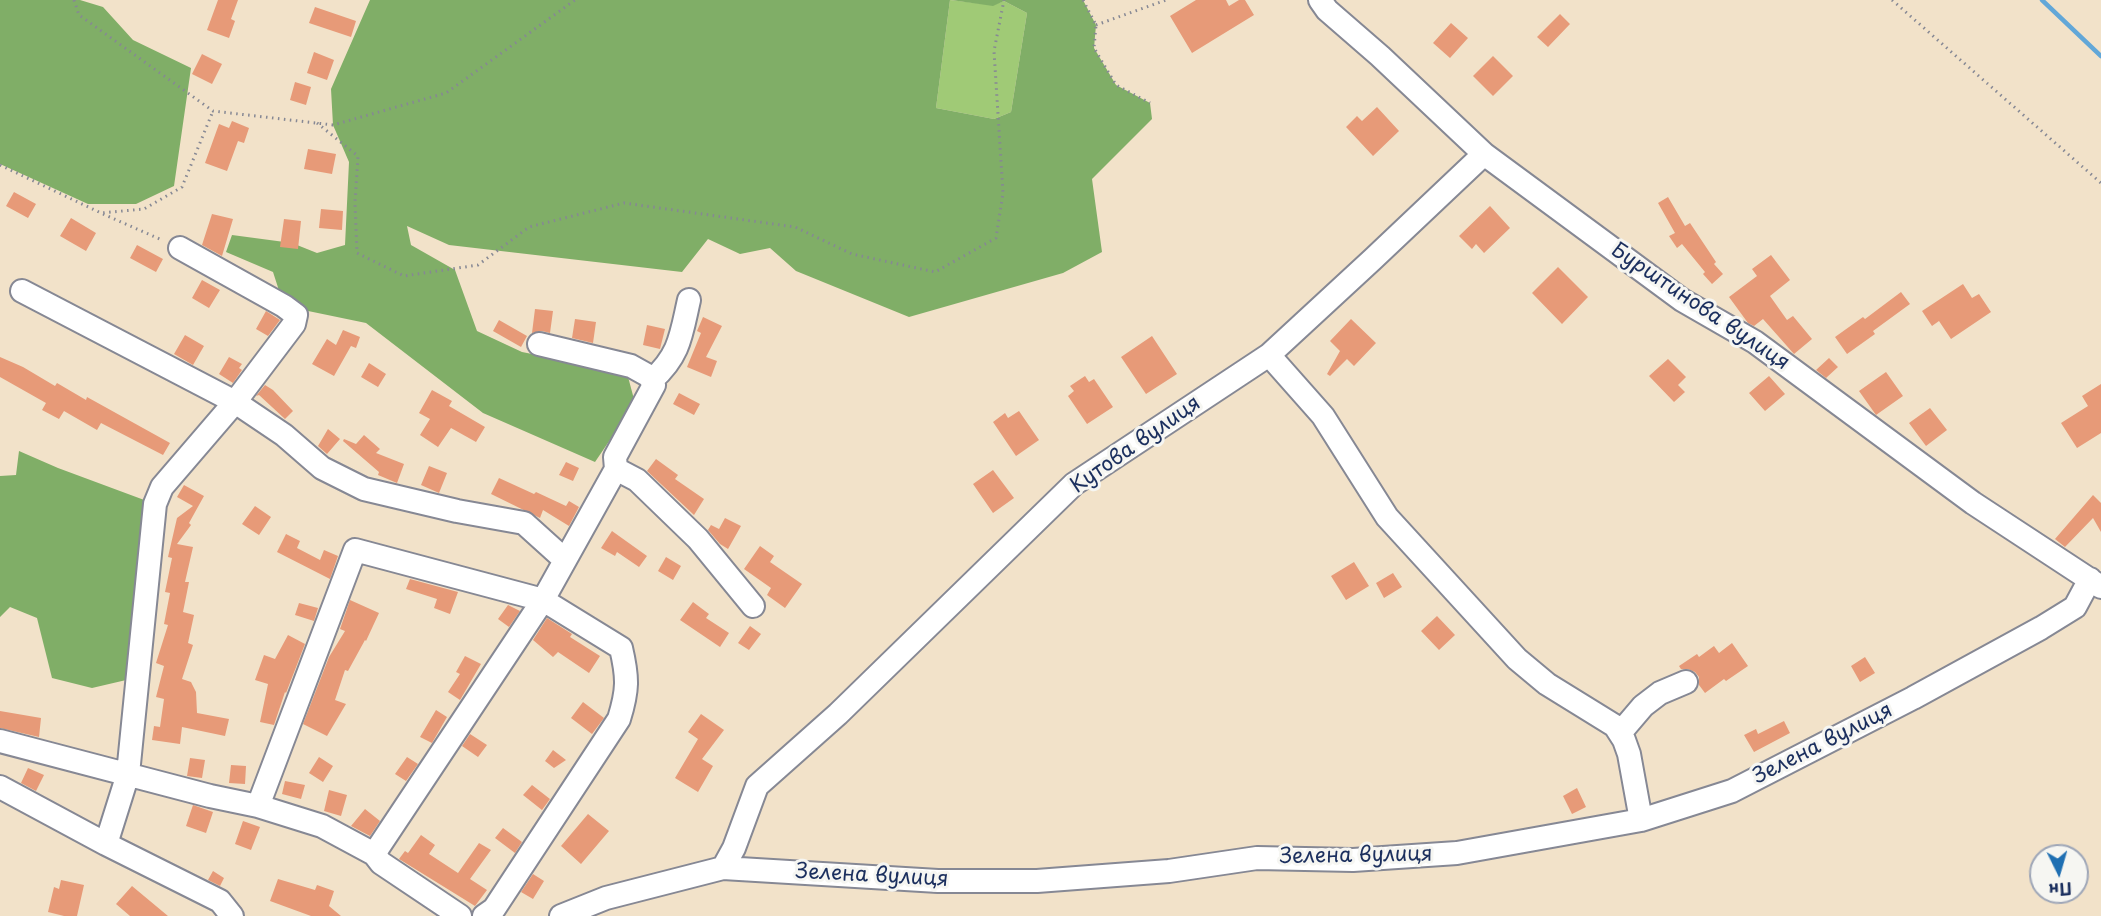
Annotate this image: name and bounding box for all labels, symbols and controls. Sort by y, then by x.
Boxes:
street label: Бурштинова вулиця [1606,238,1794,376]
street label: Кутова вулиця [1066,391,1206,499]
street label: Зелена вулиця [1749,698,1897,790]
street label: Зелена вулиця [1279,842,1433,870]
north arrow [2029,844,2089,904]
street label: Зелена вулиця [795,859,949,893]
text: Пн [2048,877,2073,903]

